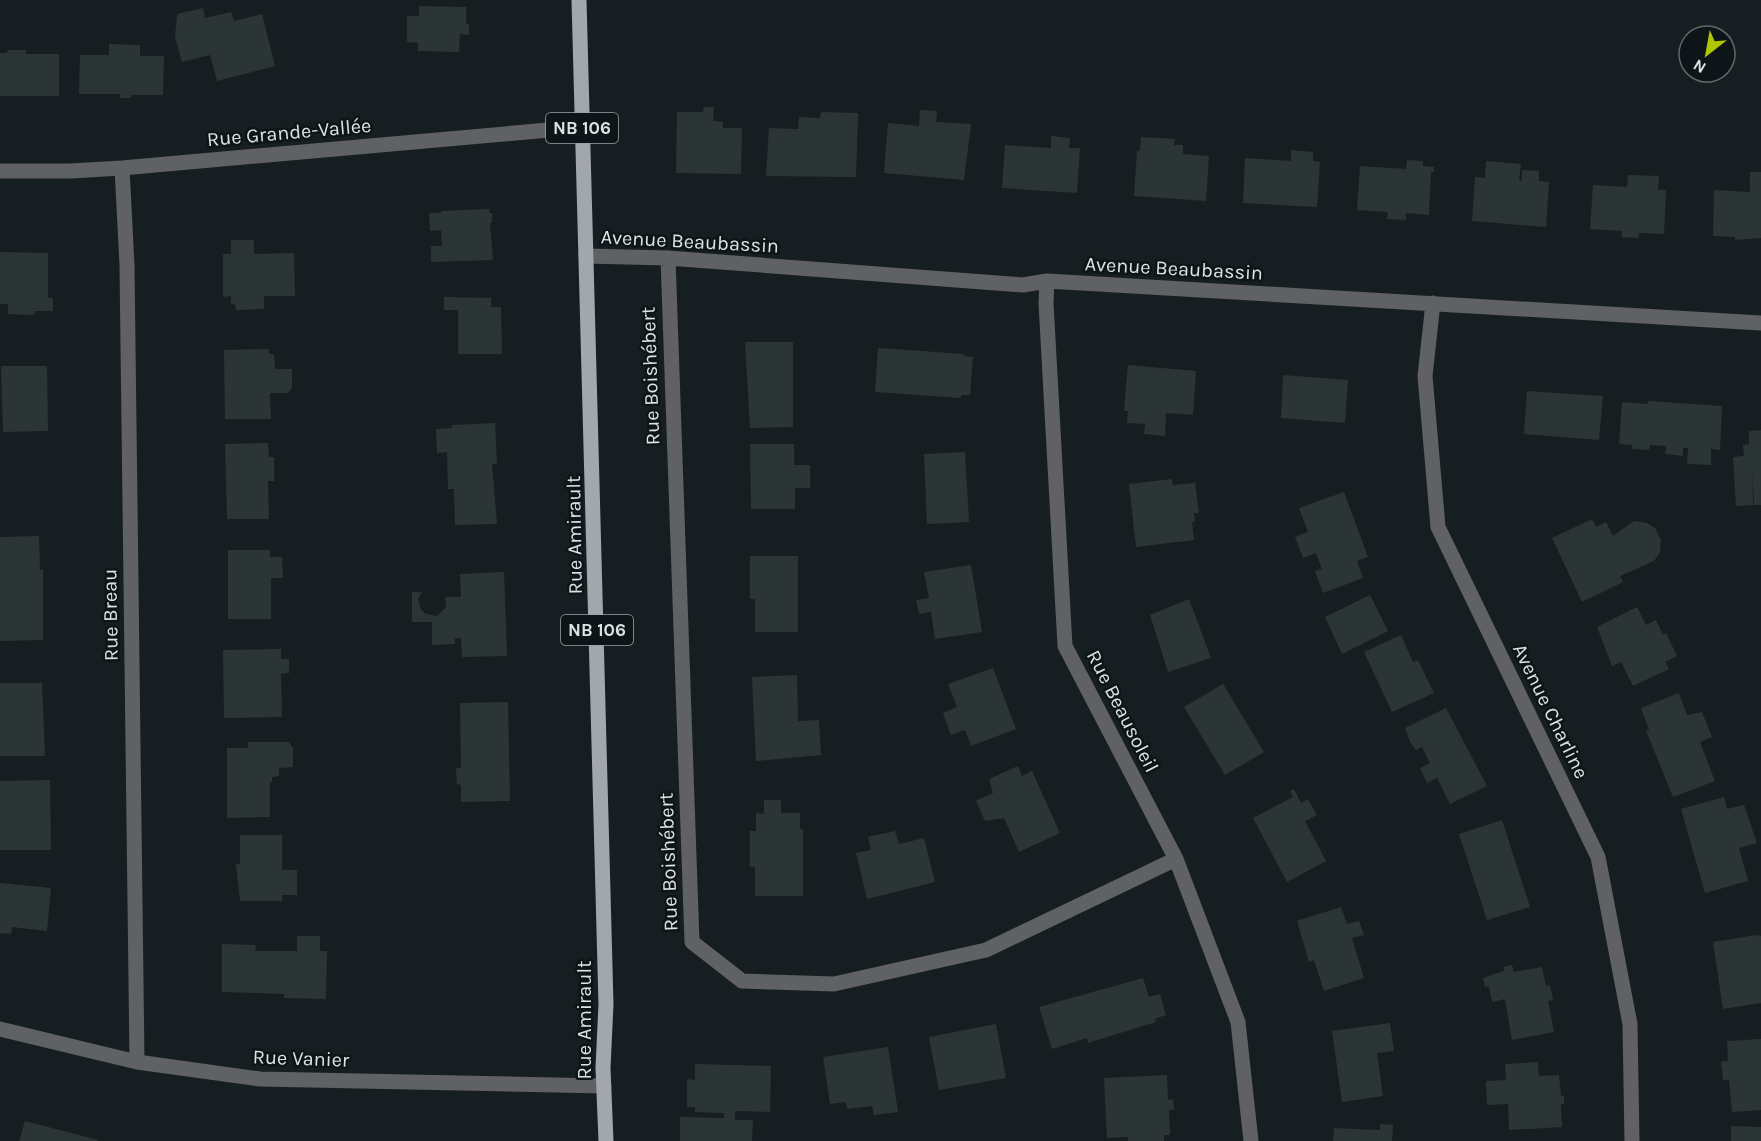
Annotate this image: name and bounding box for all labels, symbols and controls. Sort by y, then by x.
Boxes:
north arrow [1677,24,1737,84]
text: N [1690,55,1709,78]
road number: NB 106 [546,113,618,143]
street label: Rue Grande-Vallée [206,114,372,151]
street label: Avenue Beaubassin [600,225,780,258]
street label: Avenue Beaubassin [1084,252,1264,285]
street label: Rue Boishébert [637,306,664,446]
street label: Rue Amirault [562,475,587,595]
street label: Rue Breau [98,569,123,661]
road number: NB 106 [561,615,633,645]
street label: Avenue Charline [1508,640,1593,782]
street label: Rue Beausoleil [1082,646,1163,776]
street label: Rue Boishébert [655,792,682,932]
street label: Rue Amirault [573,960,596,1080]
street label: Rue Vanier [252,1045,350,1072]

